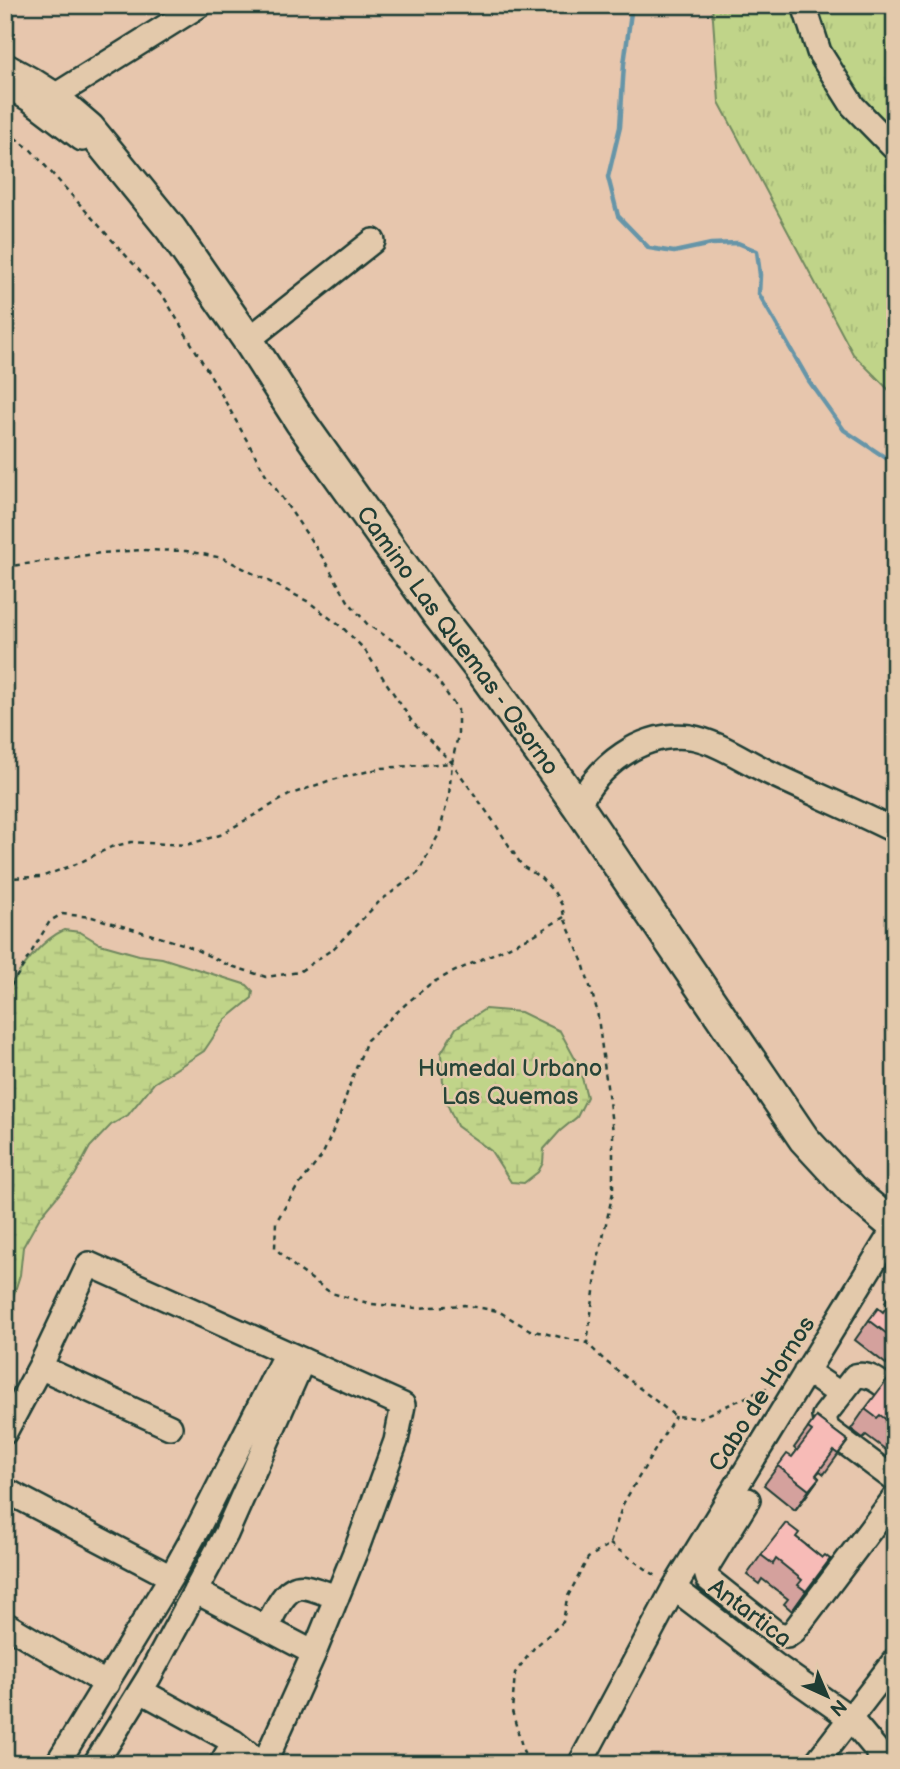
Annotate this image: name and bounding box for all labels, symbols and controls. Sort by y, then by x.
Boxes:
street label: Camino Las Quemas - Osorno [350,500,566,781]
park label: Humedal Urbano Las Quemas [418,1054,602,1111]
street label: Cabo de Hornos [703,1311,821,1477]
street label: Antartica [703,1572,797,1654]
north arrow [792,1660,862,1730]
text: N [825,1694,851,1720]

